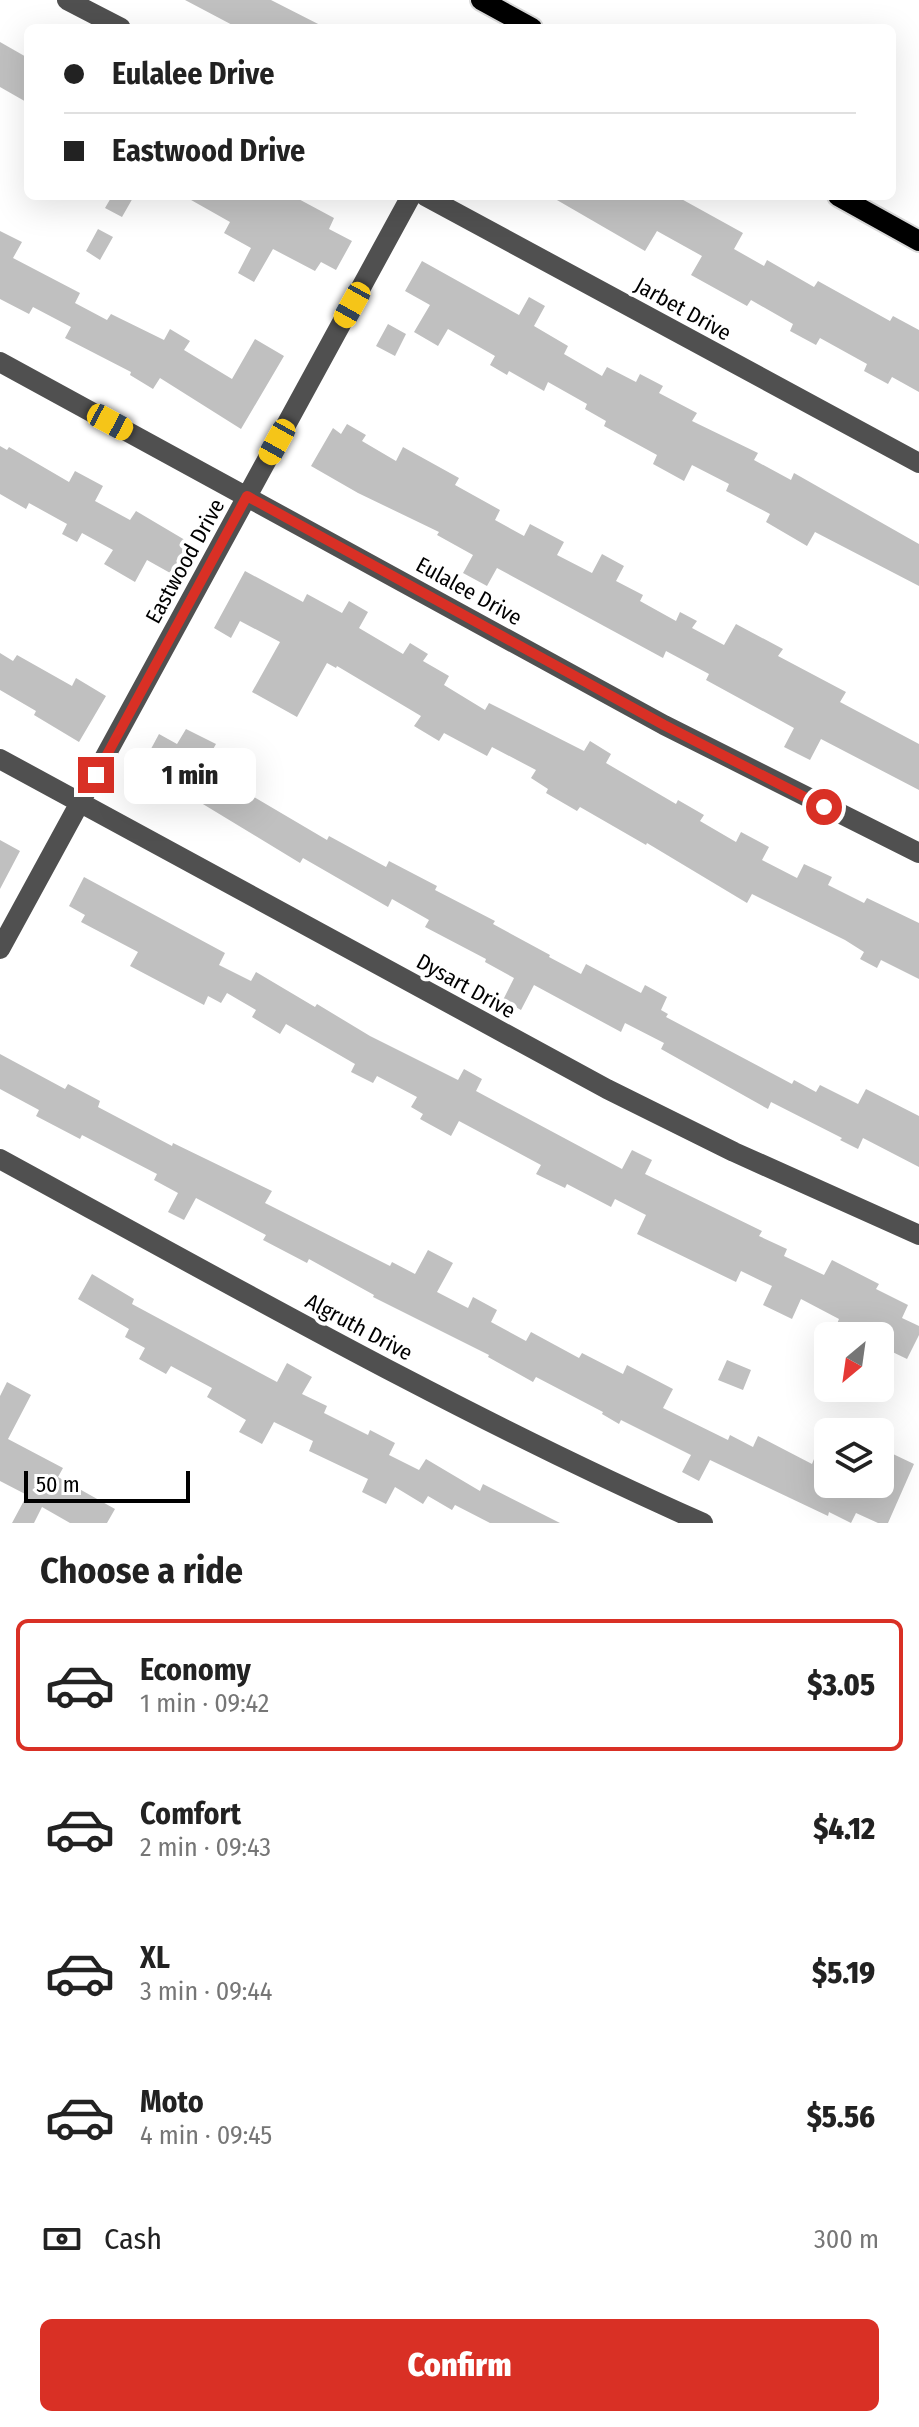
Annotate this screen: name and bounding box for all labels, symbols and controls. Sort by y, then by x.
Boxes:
text: Eulalee Drive [112,56,274,92]
text: Eastwood Drive [112,133,305,169]
street label: Jarbet Drive [630,272,736,346]
car [330,278,374,332]
car [83,400,137,444]
car [255,415,299,469]
street label: Eastwood Drive [140,494,230,628]
street label: Eulalee Drive [411,551,527,631]
callout: 1 min [124,747,256,803]
route end [78,757,114,793]
text: 1 min [162,760,218,791]
route start [806,789,842,825]
street label: Dysart Drive [412,948,520,1024]
street label: Algruth Drive [301,1288,417,1366]
north arrow [814,1322,894,1402]
map controls [814,1322,894,1498]
button: layers [814,1418,894,1498]
scale bar [24,1467,190,1503]
text: 50 m [36,1471,80,1498]
text: Choose a ride [40,1549,243,1593]
icon: car [44,1649,116,1721]
text: Economy [140,1652,251,1688]
text: $3.05 [807,1667,875,1703]
text: 1 min · 09:42 [140,1688,269,1719]
icon: car [44,1793,116,1865]
text: Comfort [140,1796,241,1832]
text: $4.12 [813,1811,875,1847]
text: 2 min · 09:43 [140,1832,271,1863]
icon: car [44,1937,116,2009]
text: XL [140,1940,170,1976]
text: $5.19 [812,1955,875,1991]
text: 3 min · 09:44 [140,1976,272,2007]
icon: car [44,2081,116,2153]
text: Moto [140,2084,204,2120]
text: $5.56 [807,2099,875,2135]
text: 4 min · 09:45 [140,2120,272,2151]
icon: cash [40,2217,84,2261]
text: Cash [104,2221,162,2257]
text: 300 m [814,2224,879,2255]
button: Confirm [40,2319,879,2411]

